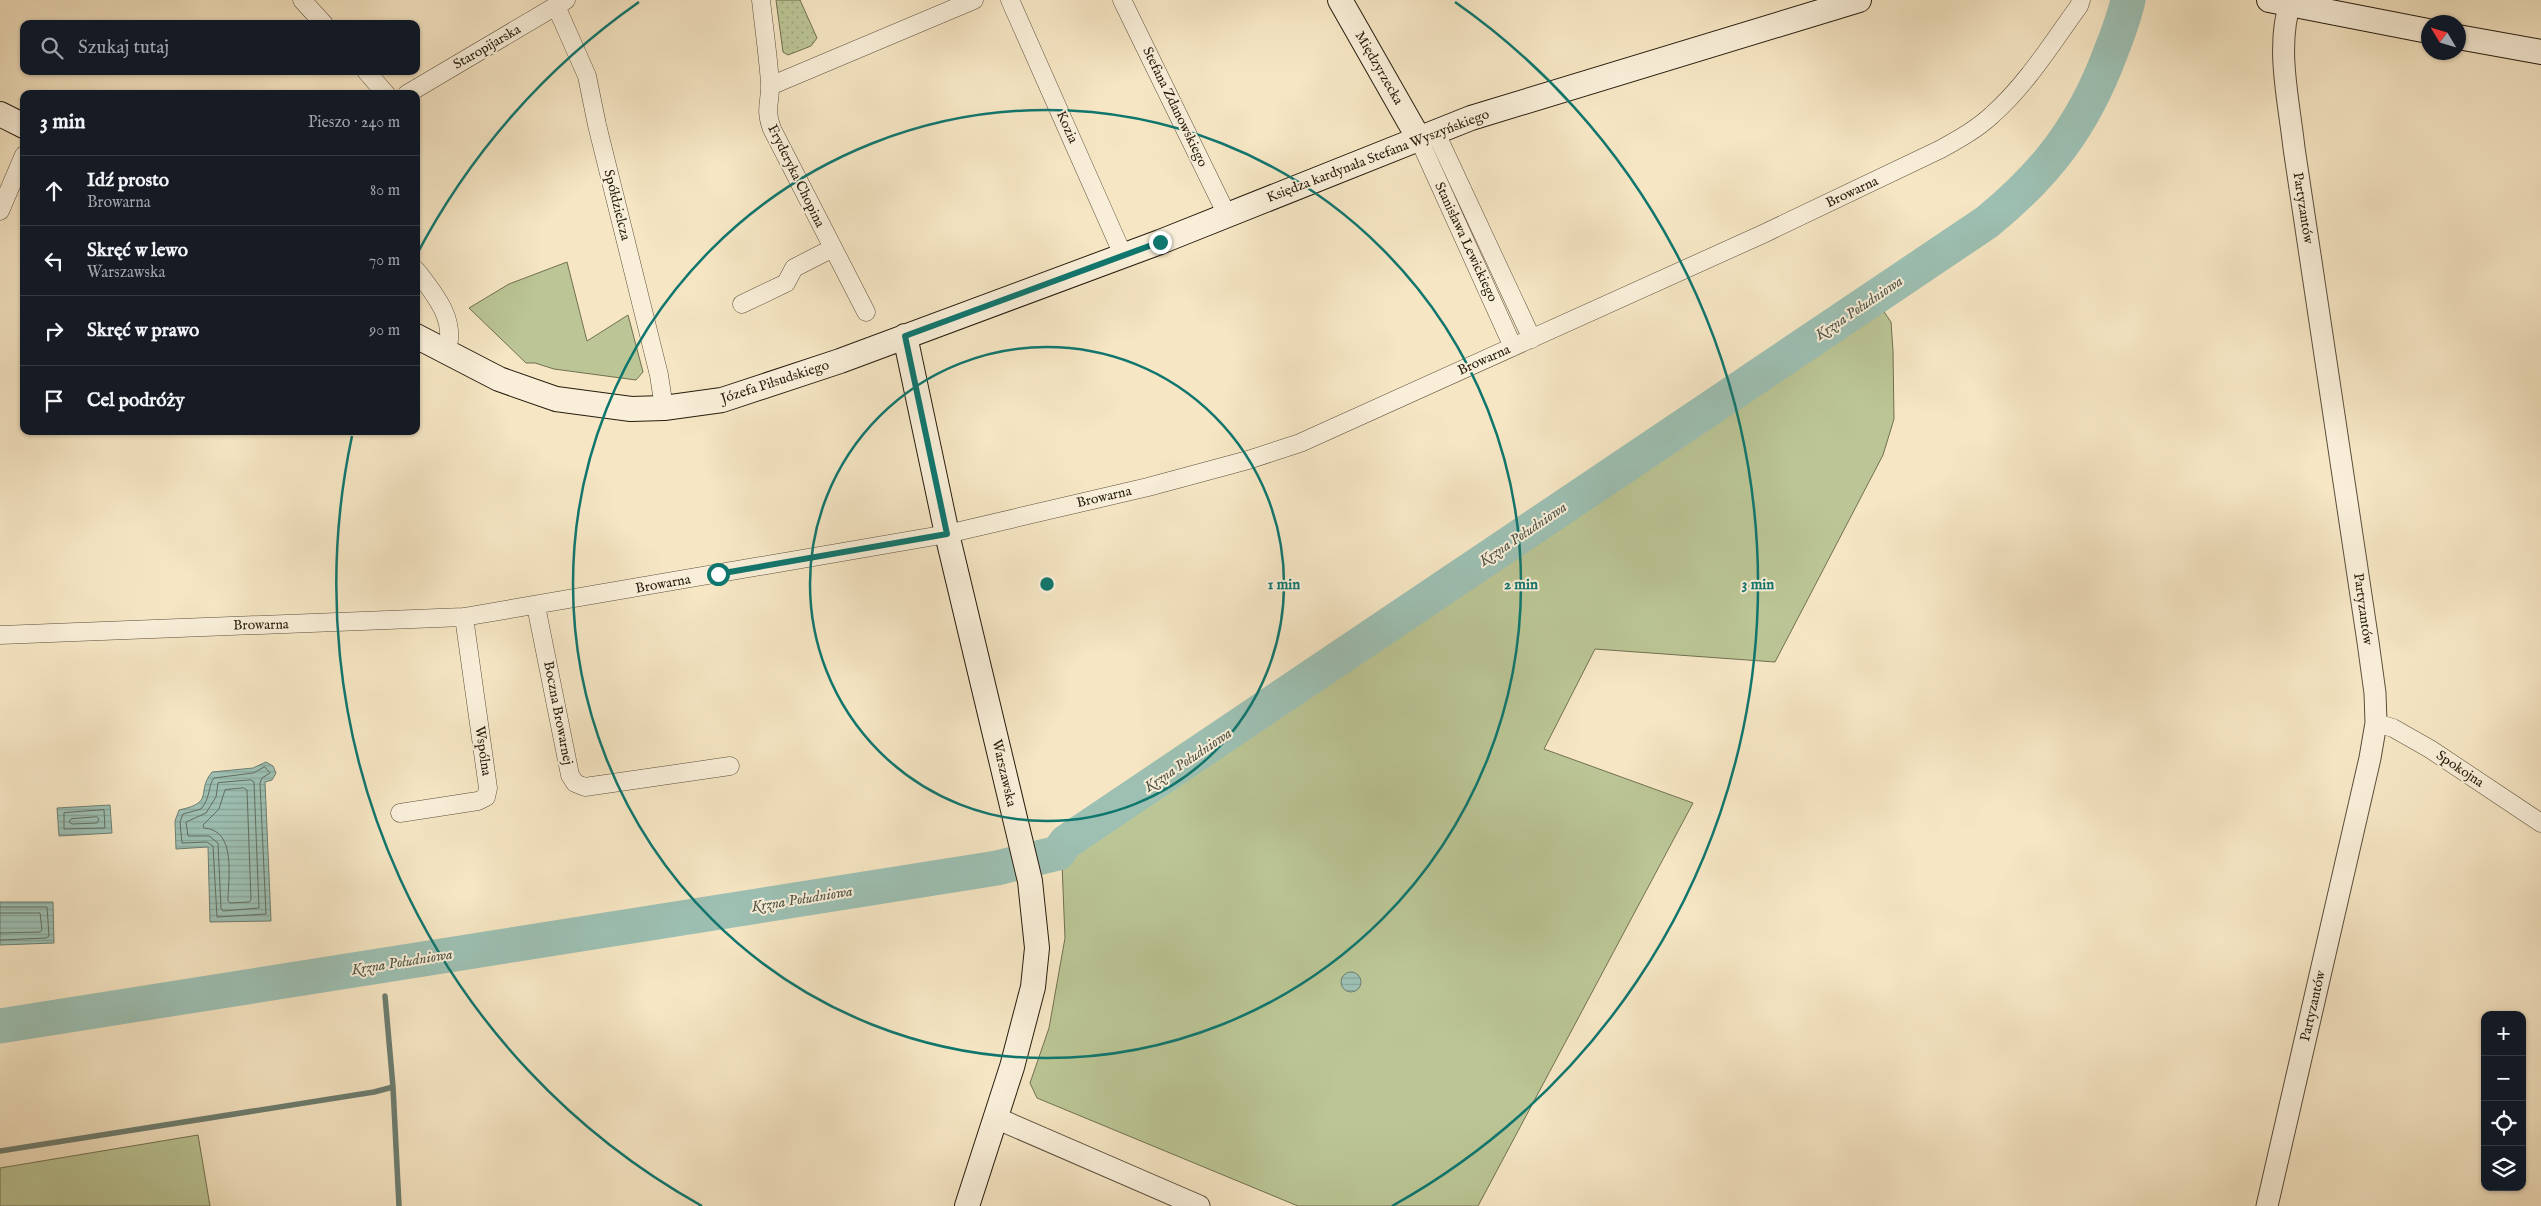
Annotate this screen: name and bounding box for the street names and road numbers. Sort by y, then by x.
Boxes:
street label: Staropijarska [450,20,525,74]
street label: Międzyrzecka [1351,28,1408,109]
street label: Stefana Zdanowskiego [1138,44,1212,170]
street label: Księdza kardynała Stefana Wyszyńskiego [1264,105,1492,207]
street label: Kozia [1052,108,1082,147]
street label: Fryderyka Chopina [763,122,829,231]
street label: Spółdzielcza [600,168,635,243]
street label: Partyzantów [2288,171,2318,246]
street label: Browarna [1823,172,1882,212]
street label: Stanisława Lewickiego [1430,179,1502,305]
street label: Browarna [1455,340,1514,380]
street label: Józefa Piłsudskiego [717,356,832,409]
street label: Browarna [1075,482,1134,512]
street label: Browarna [634,570,693,598]
street label: Partyzantów [2349,572,2377,647]
street label: Browarna [233,615,290,634]
street label: Boczna Browarnej [539,660,577,766]
street label: Wspólna [471,725,496,778]
street label: Warszawska [988,738,1021,809]
street label: Spokojna [2433,746,2488,792]
street label: Partyzantów [2296,968,2330,1043]

